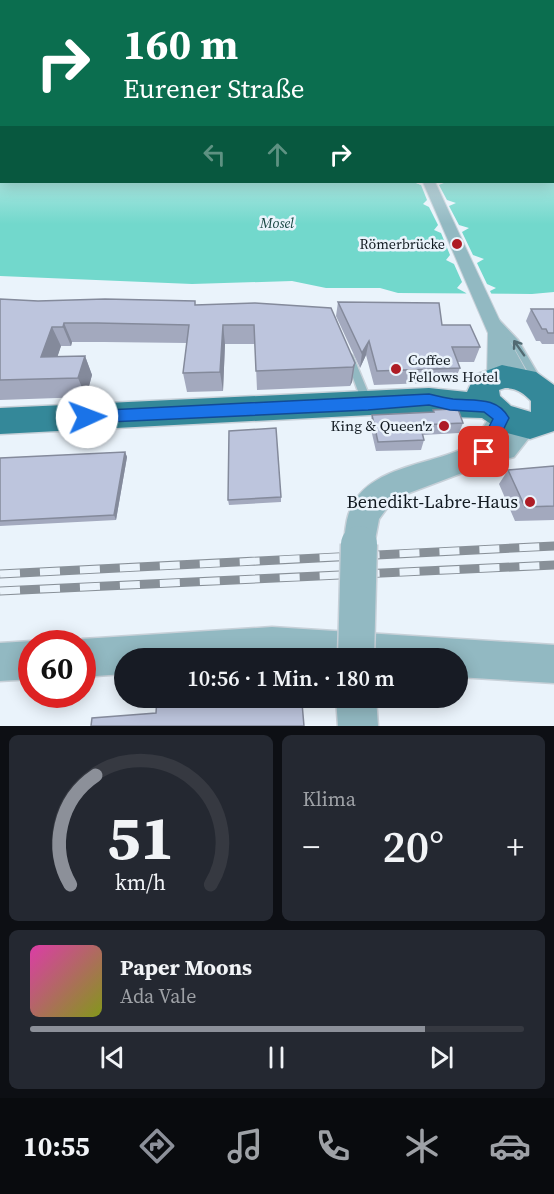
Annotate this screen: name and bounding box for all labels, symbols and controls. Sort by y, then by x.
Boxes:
text: 160 m [123,15,238,73]
icon: right [24,24,102,102]
text: Eurener Straße [123,70,304,107]
icon: left [198,138,231,171]
icon: ahead [261,138,294,171]
icon: right [324,138,357,171]
water label: Mosel [259,213,294,233]
place label: Römerbrücke [360,234,445,254]
marker: Römerbrücke [450,237,464,251]
one-way arrow [513,341,525,357]
place label: Coffee Fellows Hotel [408,349,499,387]
marker: Coffee Fellows Hotel [389,362,403,376]
position arrow [55,385,119,449]
place label: King & Queen'z [331,415,432,436]
marker: King & Queen'z [437,419,451,433]
pin [458,426,509,477]
icon: arrive [467,435,500,468]
place label: Benedikt-Labre-Haus [347,489,518,514]
marker: Benedikt-Labre-Haus [523,495,537,509]
speed limit sign: 60 [18,630,96,708]
text: 10:56 · 1 Min. · 180 m [187,663,395,693]
text: Klima [303,785,356,813]
text: 51 [107,794,175,880]
text: 20° [382,815,444,877]
text: − [303,824,320,869]
text: + [507,824,524,869]
text: km/h [115,868,166,897]
text: Paper Moons [120,952,252,982]
text: Ada Vale [120,982,196,1010]
icon: previous [96,1041,129,1074]
icon: pause [260,1041,293,1074]
icon: next [425,1041,458,1074]
icon: directions [136,1125,178,1167]
icon: music [224,1125,266,1167]
icon: phone [312,1125,354,1167]
icon: climate [401,1125,443,1167]
icon: car [489,1125,531,1167]
text: 10:55 [23,1128,90,1165]

